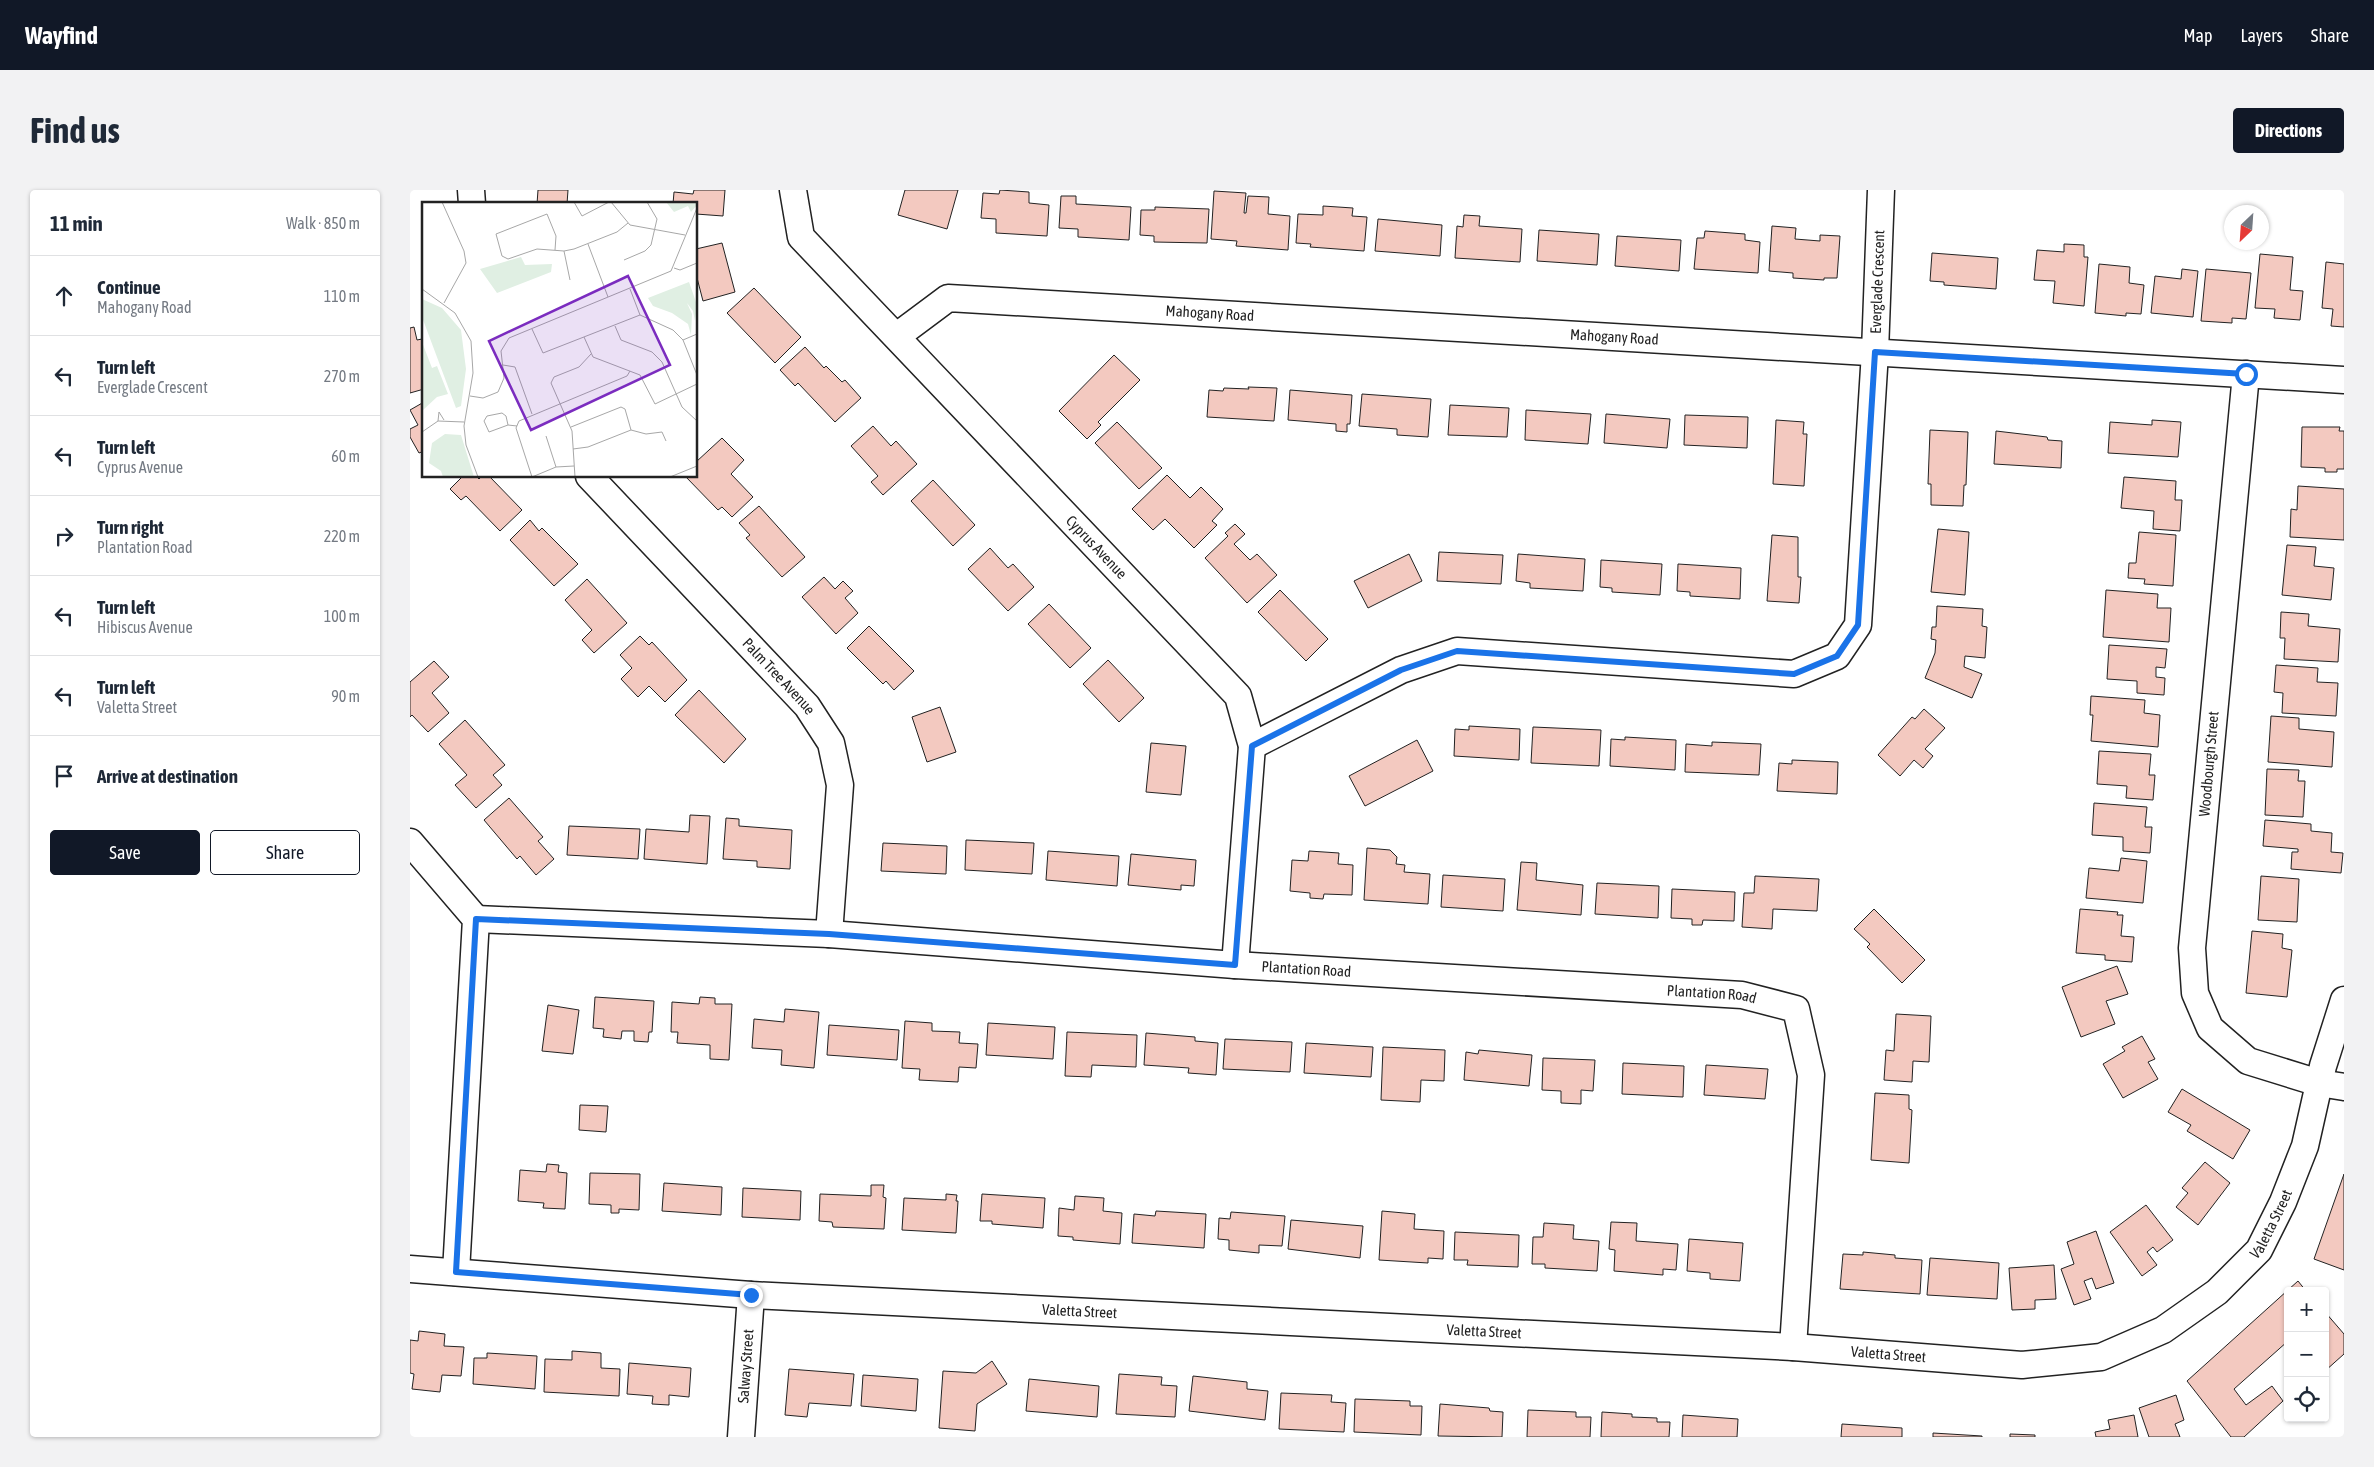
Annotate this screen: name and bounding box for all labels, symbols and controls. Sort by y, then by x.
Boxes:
text: Wayfind [25,22,98,49]
text: Map [2183,25,2212,46]
text: Layers [2240,25,2283,46]
text: Share [2311,25,2349,46]
button: Directions [2233,108,2344,153]
text: Find us [30,110,120,150]
inset map [422,202,698,478]
north arrow [2224,205,2269,250]
text: 11 min [50,211,103,235]
text: Walk · 850 m [286,214,360,232]
street label: Everglade Crescent [1867,230,1888,334]
text: Continue [97,276,161,298]
icon: ahead [50,282,78,310]
text: 110 m [324,287,360,305]
text: Mahogany Road [97,298,192,316]
street label: Mahogany Road [1165,302,1255,324]
street label: Mahogany Road [1569,326,1659,348]
text: Turn left [97,356,155,378]
icon: left [50,362,78,390]
route start [2235,363,2258,386]
text: 270 m [324,367,360,385]
text: Everglade Crescent [97,378,208,396]
text: Turn left [97,436,155,458]
icon: left [50,442,78,470]
text: 60 m [331,447,360,465]
text: Cyprus Avenue [97,458,183,476]
street label: Cyprus Avenue [1063,512,1131,582]
text: Turn right [97,516,164,538]
icon: right [50,522,78,550]
text: 220 m [324,527,360,545]
text: Plantation Road [97,538,193,556]
text: Turn left [97,596,155,618]
icon: left [50,602,78,630]
text: 100 m [324,607,360,625]
text: Hibiscus Avenue [97,618,193,636]
street label: Palm Tree Avenue [739,634,819,717]
text: Turn left [97,676,155,698]
icon: left [50,682,78,710]
text: 90 m [331,687,360,705]
text: Valetta Street [97,698,177,716]
street label: Woodbourgh Street [2195,711,2222,817]
icon: arrive [50,762,78,790]
text: Arrive at destination [97,765,238,787]
button: Save [50,830,200,875]
button: Share [210,830,360,875]
street label: Plantation Road [1261,958,1352,980]
street label: Plantation Road [1666,982,1758,1006]
street label: Valetta Street [2246,1187,2295,1262]
route end [740,1284,763,1307]
map controls [2284,1287,2329,1422]
button: + [2284,1287,2329,1332]
street label: Valetta Street [1042,1301,1118,1321]
street label: Valetta Street [1446,1321,1522,1341]
street label: Salway Street [734,1329,757,1404]
button: − [2284,1332,2329,1377]
street label: Valetta Street [1850,1343,1927,1365]
button: locate [2284,1377,2329,1422]

